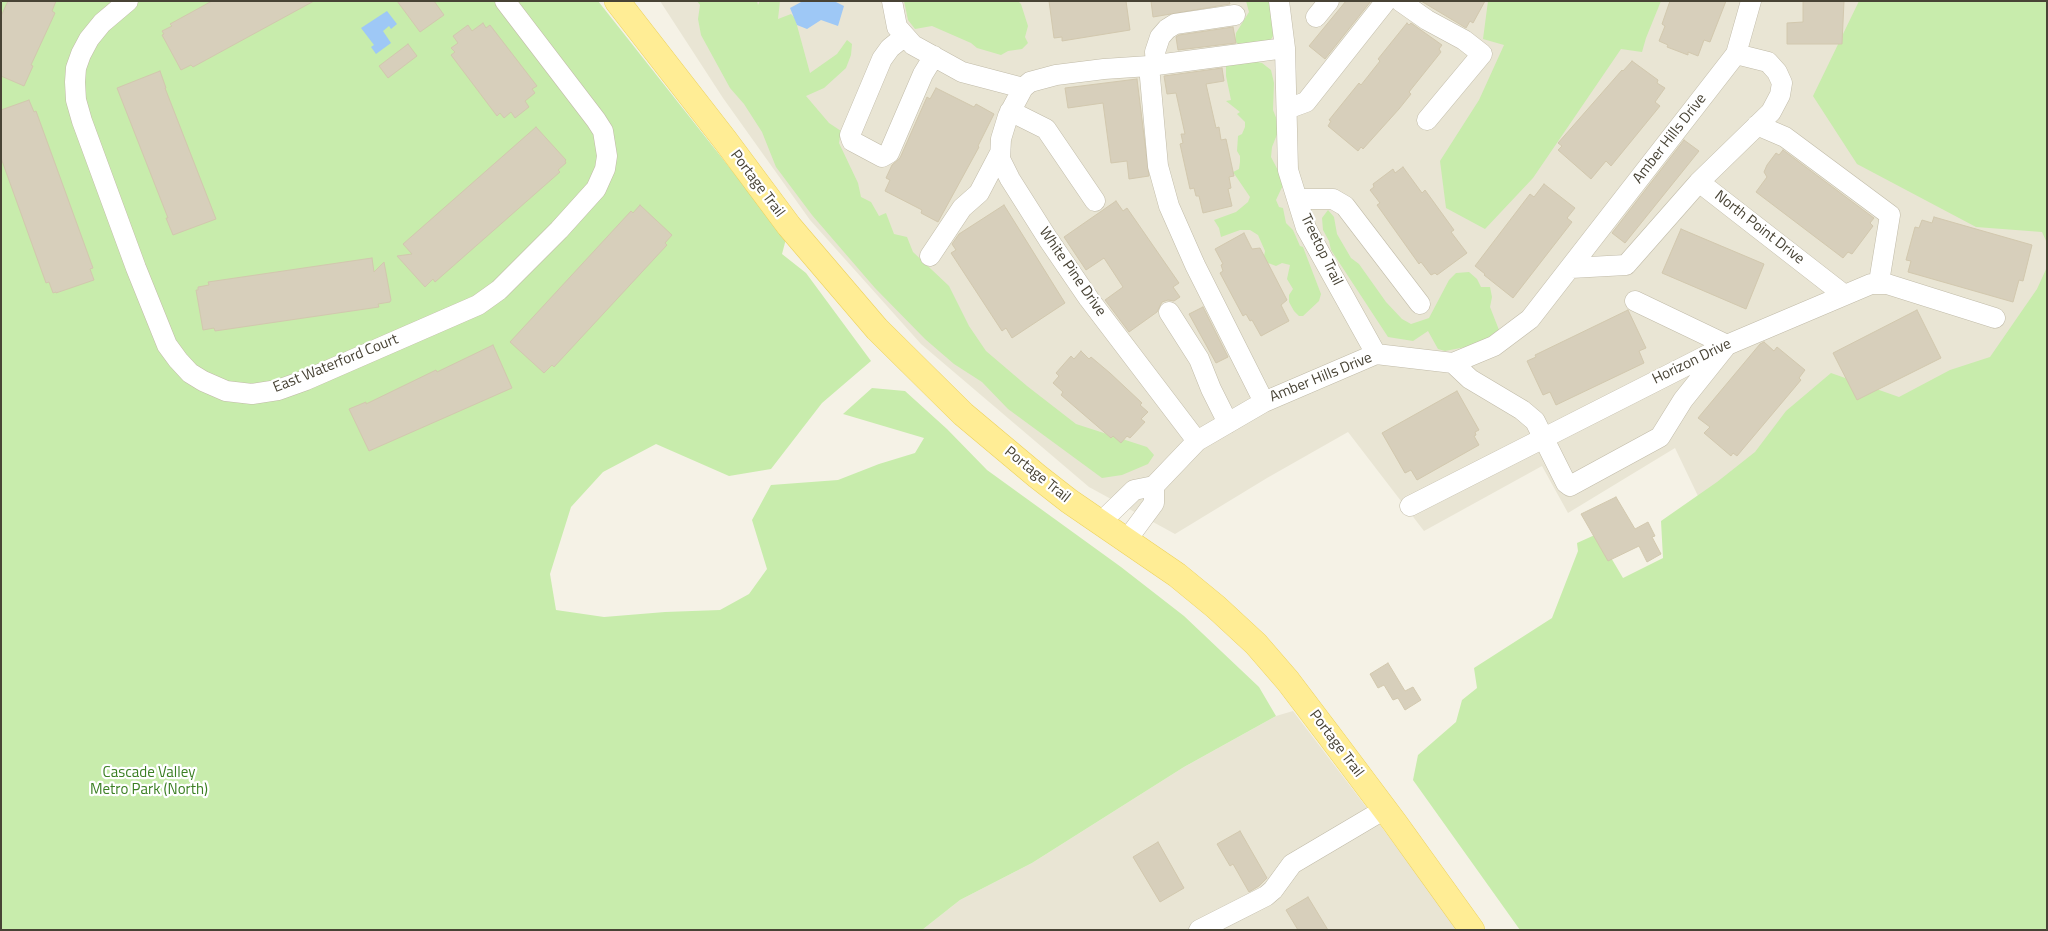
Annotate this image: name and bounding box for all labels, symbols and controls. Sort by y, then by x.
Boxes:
street label: Amber Hills Drive [1629,91,1711,187]
street label: Portage Trail [726,147,788,221]
street label: North Point Drive [1710,187,1808,269]
street label: Treetop Trail [1296,211,1346,289]
street label: White Pine Drive [1035,224,1109,320]
street label: East Waterford Court [271,331,401,397]
street label: Horizon Drive [1650,335,1734,389]
street label: Amber Hills Drive [1267,349,1375,407]
street label: Portage Trail [1000,443,1074,507]
street label: Portage Trail [1305,707,1367,781]
park label: Cascade Valley Metro Park (North) [90,764,208,799]

